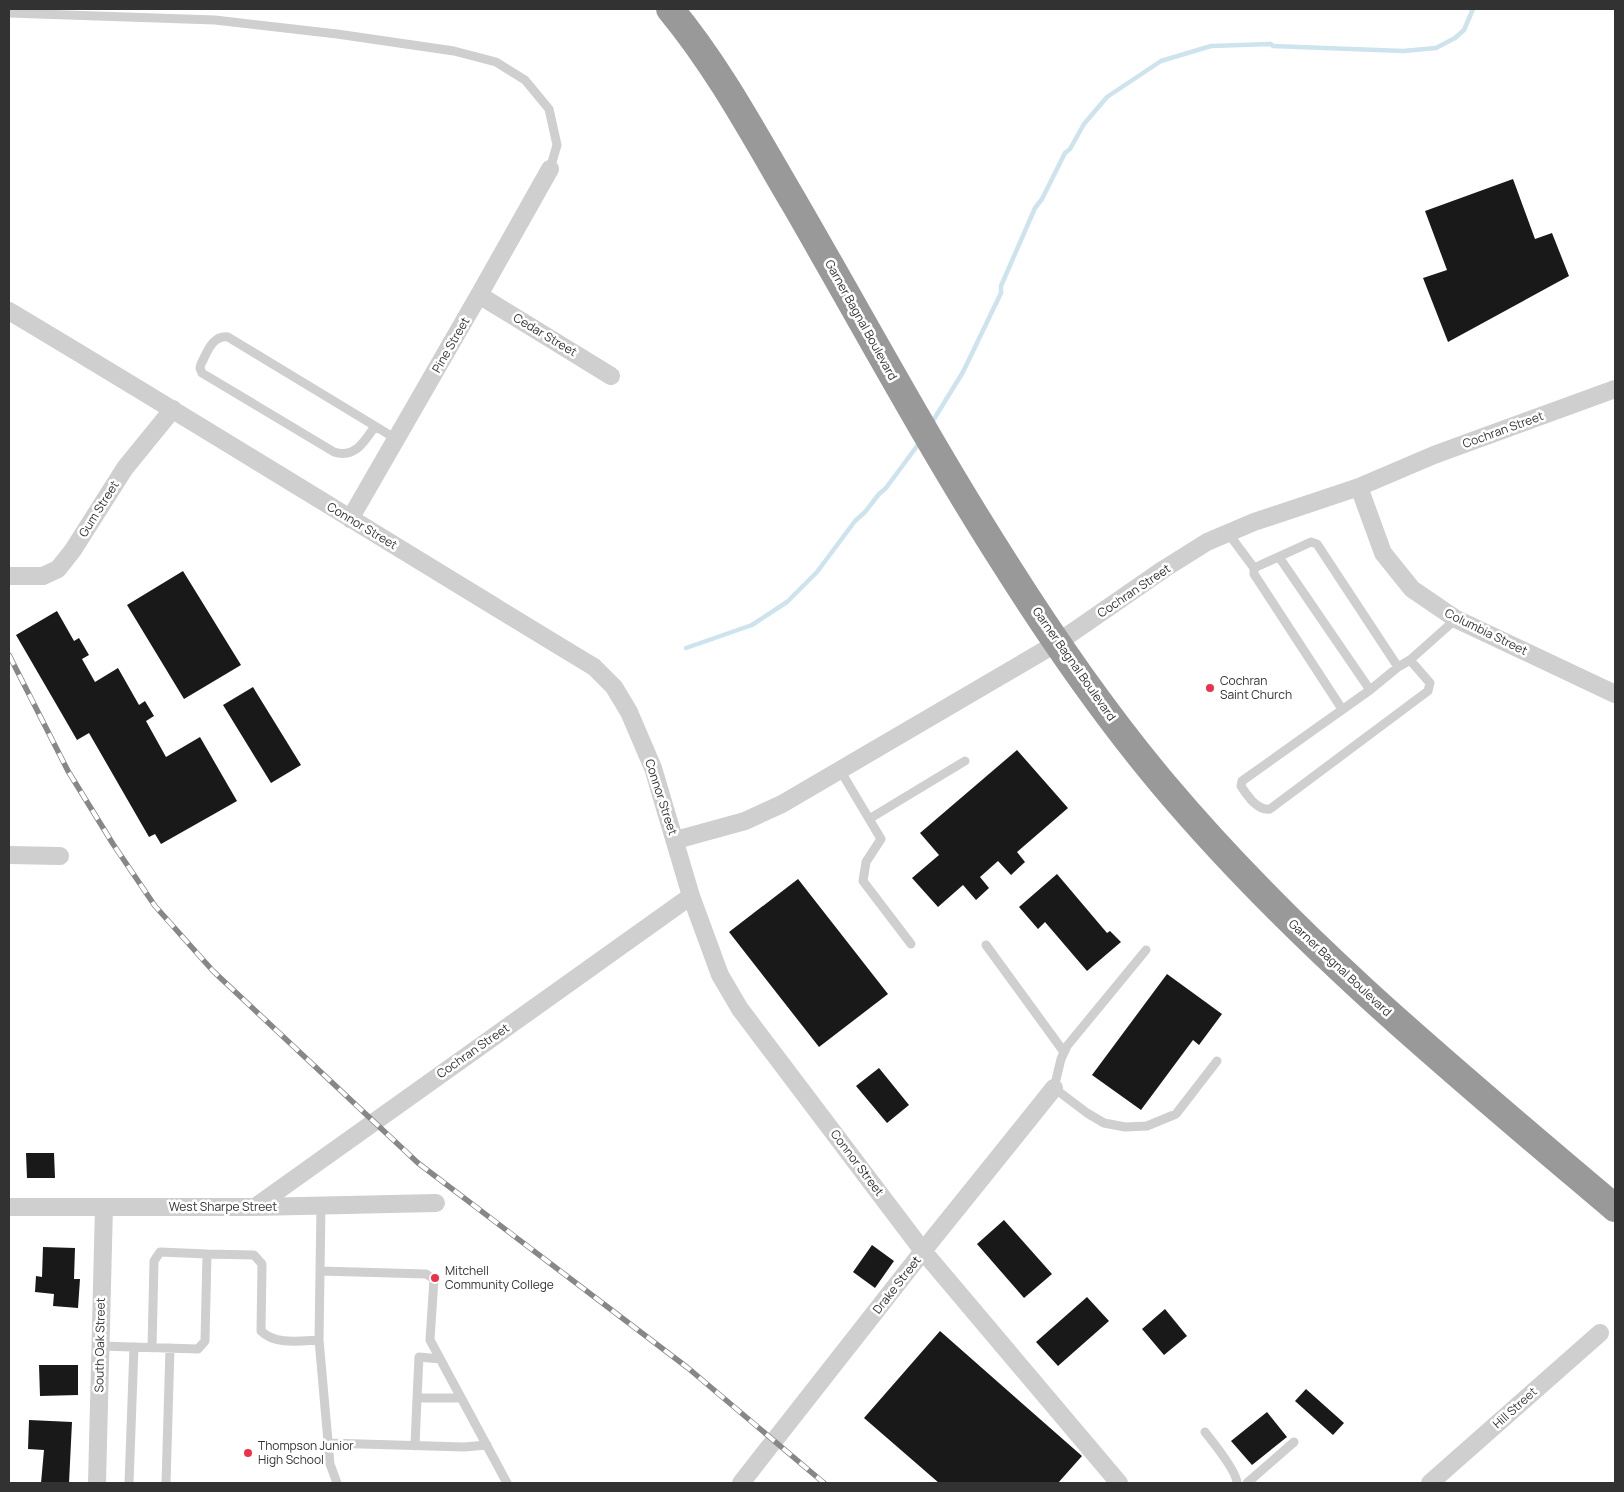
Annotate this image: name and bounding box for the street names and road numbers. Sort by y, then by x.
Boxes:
street label: Garner Bagnal Boulevard [821,256,902,383]
street label: Cedar Street [510,309,580,360]
street label: Pine Street [428,314,473,376]
street label: Cochran Street [1460,407,1546,452]
street label: Gum Street [75,477,123,540]
street label: Connor Street [324,498,401,553]
street label: Cochran Street [1094,560,1174,621]
street label: Garner Bagnal Boulevard [1029,603,1120,724]
street label: Columbia Street [1442,604,1531,659]
street label: Connor Street [641,757,682,837]
street label: Garner Bagnal Boulevard [1285,915,1396,1020]
street label: Cochran Street [433,1019,513,1082]
street label: Connor Street [827,1126,888,1200]
street label: West Sharpe Street [169,1198,277,1215]
street label: Drake Street [869,1252,925,1317]
street label: South Oak Street [90,1297,109,1393]
street label: Hill Street [1489,1383,1541,1432]

